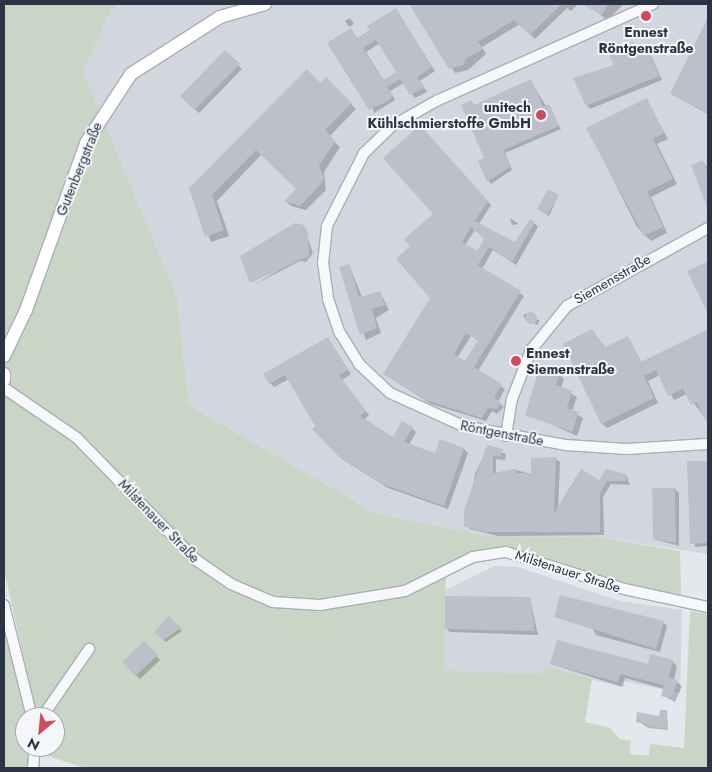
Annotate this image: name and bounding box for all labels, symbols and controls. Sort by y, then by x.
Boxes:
marker: Ennest Röntgenstraße [640,10,652,22]
place label: Ennest Röntgenstraße [598,24,694,56]
place label: unitech Kühlschmierstoffe GmbH [368,99,531,132]
marker: unitech Kühlschmierstoffe GmbH [535,109,547,121]
street label: Gutenbergstraße [53,120,105,218]
street label: Siemensstraße [571,250,653,308]
place label: Ennest Siemenstraße [526,345,615,378]
marker: Ennest Siemenstraße [510,355,522,367]
street label: Röntgenstraße [459,417,545,449]
street label: Milstenauer Straße [115,476,203,566]
street label: Milstenauer Straße [513,546,623,596]
north arrow [15,707,65,757]
text: N [24,733,43,756]

